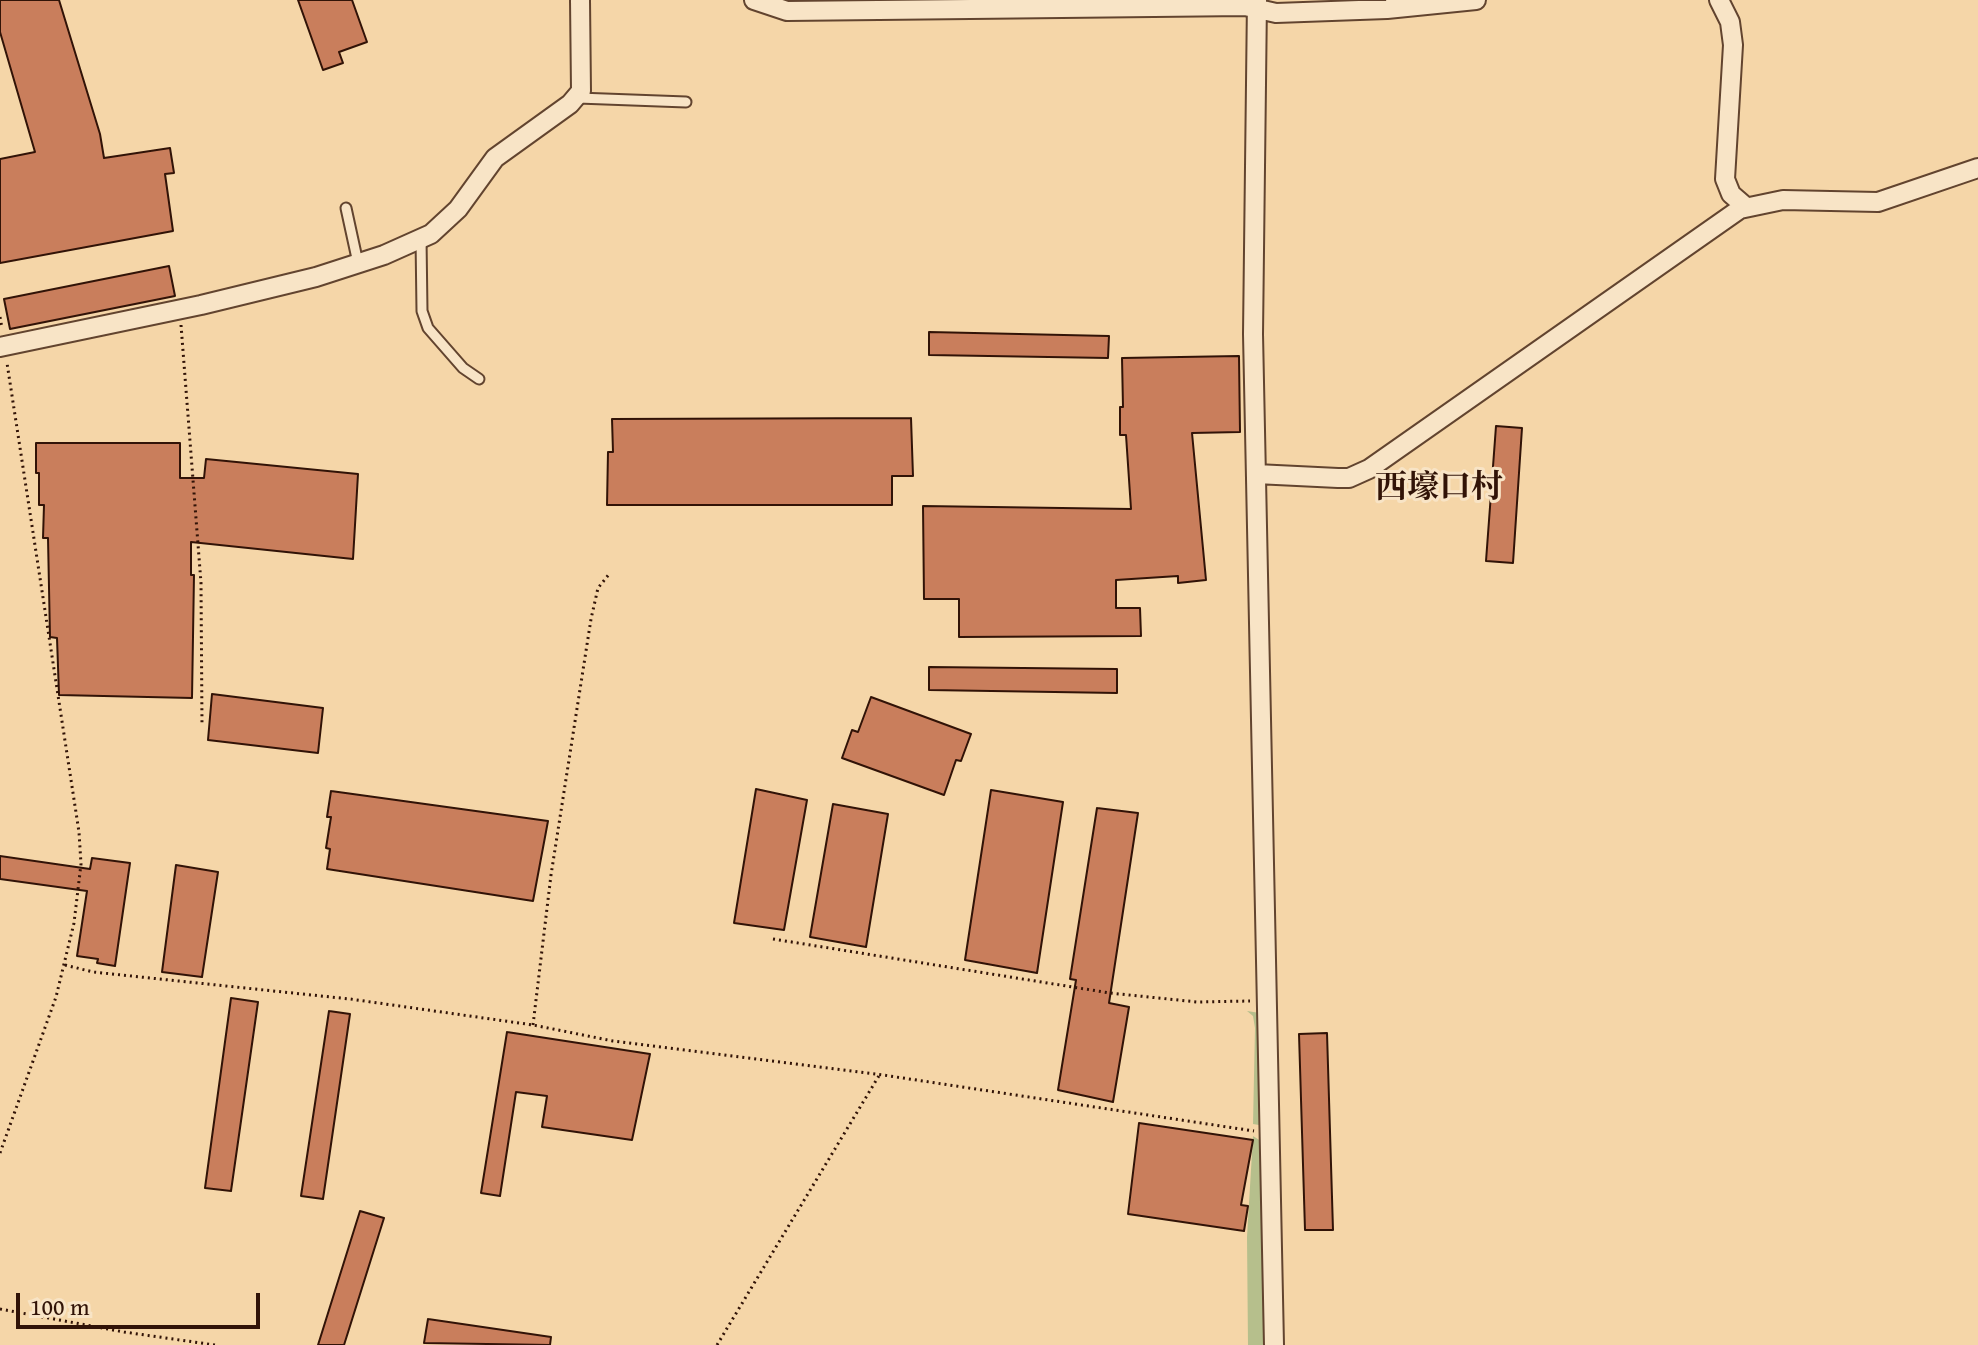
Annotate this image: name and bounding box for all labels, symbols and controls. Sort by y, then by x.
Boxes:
district label: 西壕口村 [1375,470,1503,508]
scale bar [20,1277,264,1327]
text: 100 m [30,1289,90,1324]

